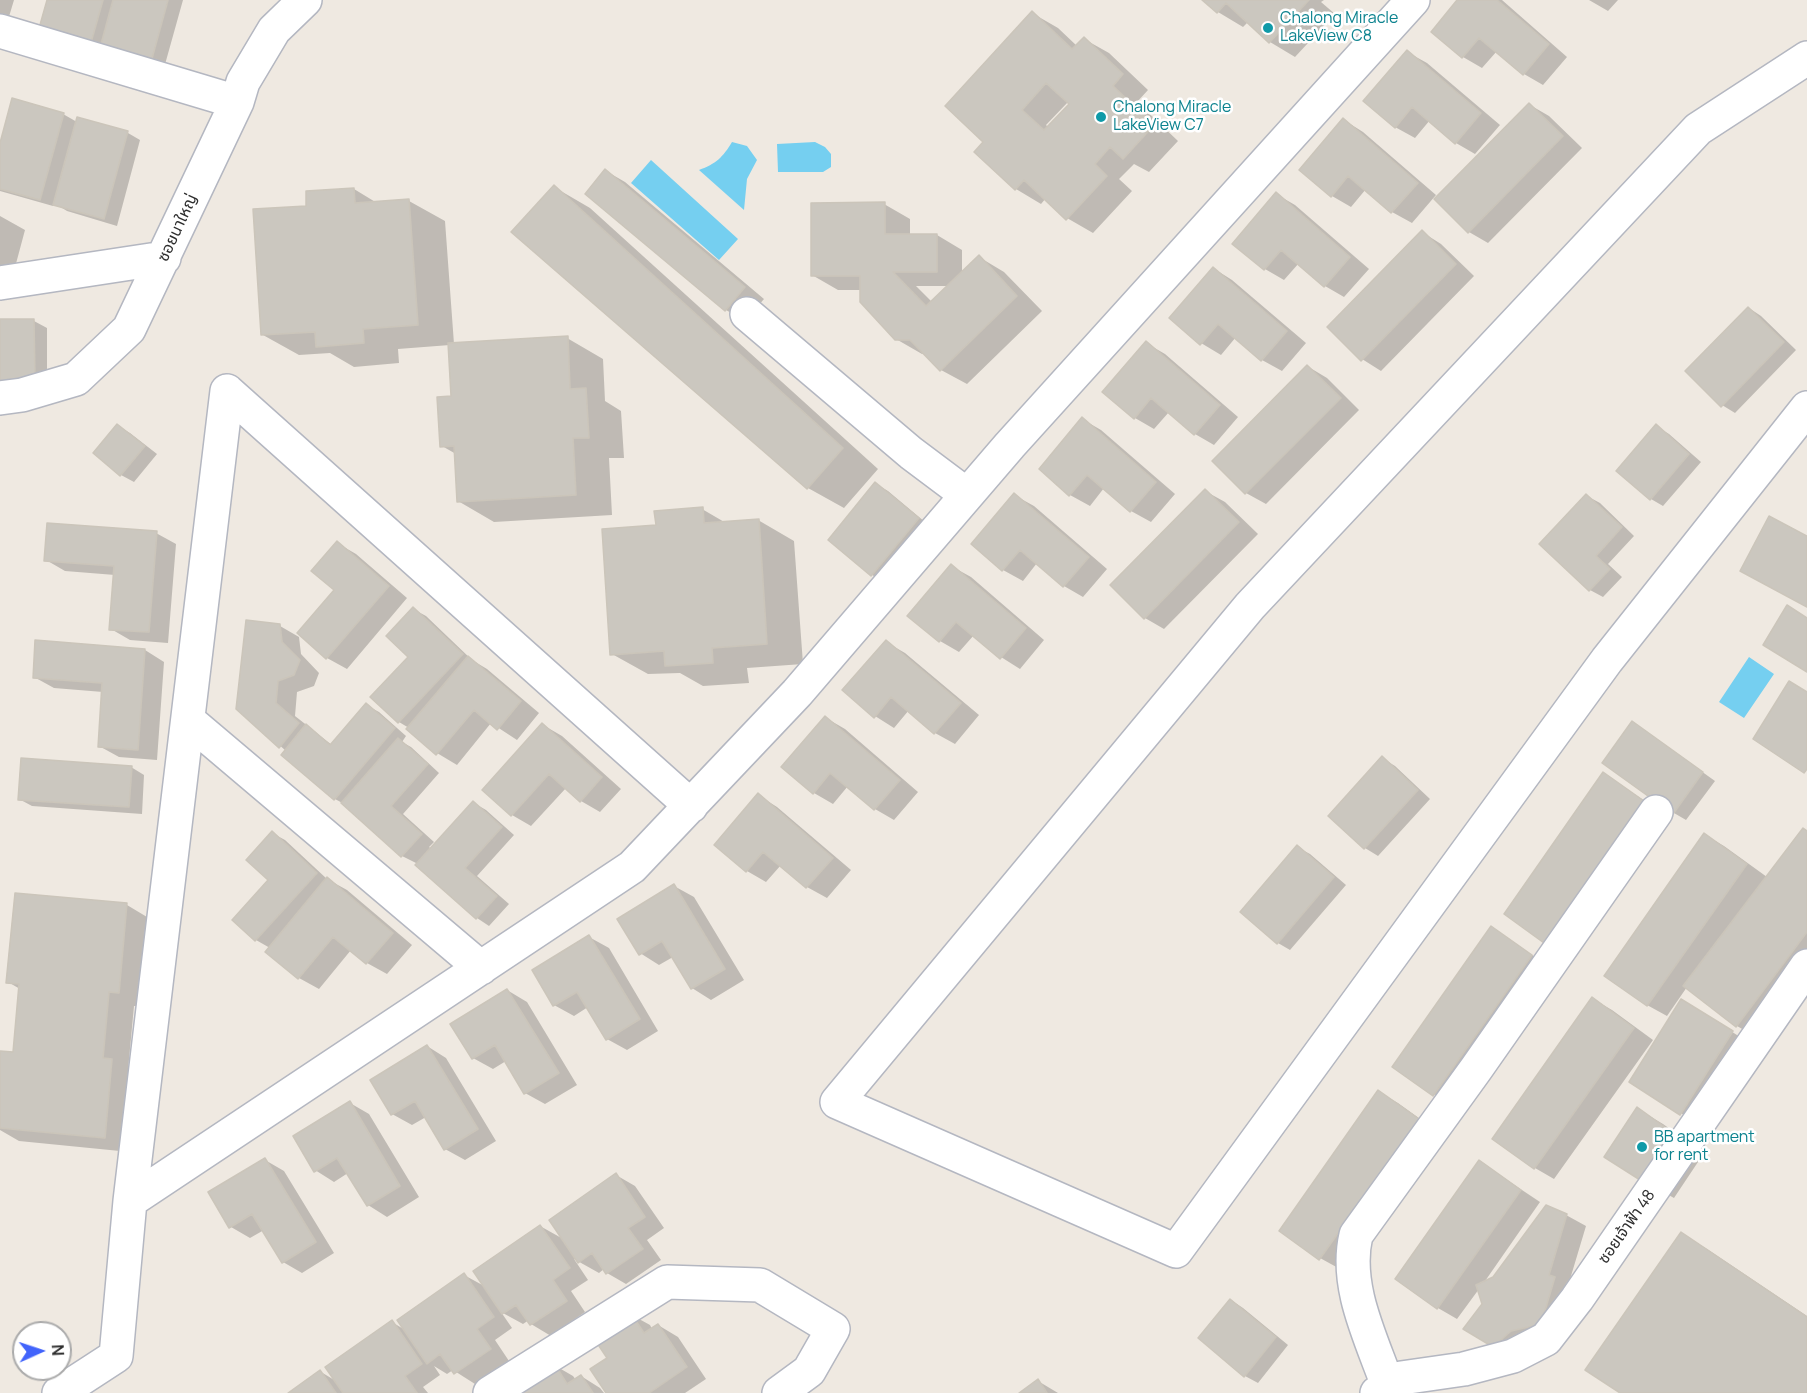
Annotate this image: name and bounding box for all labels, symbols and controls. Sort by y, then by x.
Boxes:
place label: Chalong Miracle LakeView C8 [1280,9,1398,47]
marker: Chalong Miracle LakeView C8 [1261,21,1275,35]
place label: Chalong Miracle LakeView C7 [1113,98,1231,136]
marker: Chalong Miracle LakeView C7 [1094,110,1108,124]
street label: ซอยนาใหญ่ [154,191,202,265]
place label: BB apartment for rent [1654,1128,1755,1166]
marker: BB apartment for rent [1635,1140,1649,1154]
street label: ซอยเจ้าฟ้า 48 [1594,1186,1660,1268]
north arrow [12,1321,72,1381]
text: N [47,1344,69,1356]

